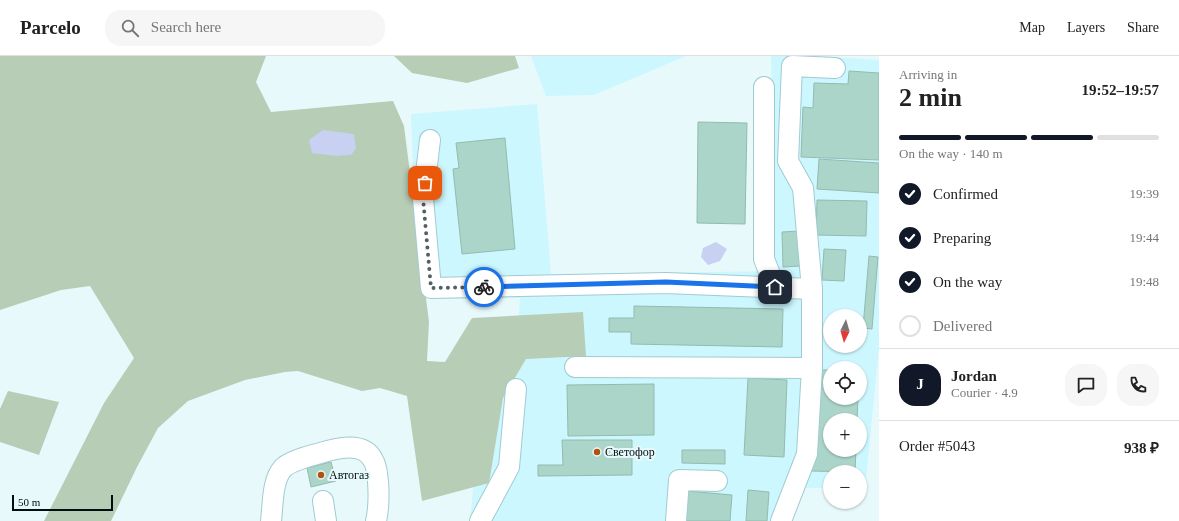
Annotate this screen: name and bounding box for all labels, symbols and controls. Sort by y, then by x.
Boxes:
search box [105,10,385,46]
text: Parcelo [20,17,81,38]
icon: search [119,17,141,39]
text: Search here [151,19,221,35]
text: Map [1019,20,1045,35]
text: Layers [1067,20,1105,35]
text: Share [1127,20,1159,35]
text: Arriving in [899,67,957,82]
text: 19:52–19:57 [1082,82,1159,98]
text: 2 min [899,83,962,112]
text: On the way · 140 m [899,146,1003,161]
pin [408,166,442,200]
icon: bag [414,172,436,194]
icon: check [899,183,921,205]
text: Confirmed [933,186,998,202]
text: 19:39 [1129,186,1159,201]
icon: check [899,227,921,249]
text: Preparing [933,230,991,246]
text: 19:44 [1129,230,1159,245]
courier [464,267,504,307]
pin [758,270,792,304]
icon: check [899,271,921,293]
text: On the way [933,274,1002,290]
text: 19:48 [1129,274,1159,289]
icon: bike [473,276,495,298]
icon: home [764,276,786,298]
north arrow [823,309,867,353]
map controls [823,309,867,509]
text: Delivered [933,318,992,334]
button: locate [823,361,867,405]
button: chat [1065,364,1107,406]
button: phone [1117,364,1159,406]
text: Jordan [951,368,997,384]
text: J [916,376,924,392]
text: Courier · 4.9 [951,385,1018,400]
button: + [823,413,867,457]
text: Order #5043 [899,438,975,454]
text: 938 ₽ [1124,440,1159,456]
place label: Светофор [605,445,655,459]
marker: Светофор [592,447,602,457]
button: − [823,465,867,509]
place label: Автогаз [329,468,369,482]
marker: Автогаз [316,470,326,480]
scale bar [12,493,113,512]
text: 50 m [18,496,40,508]

